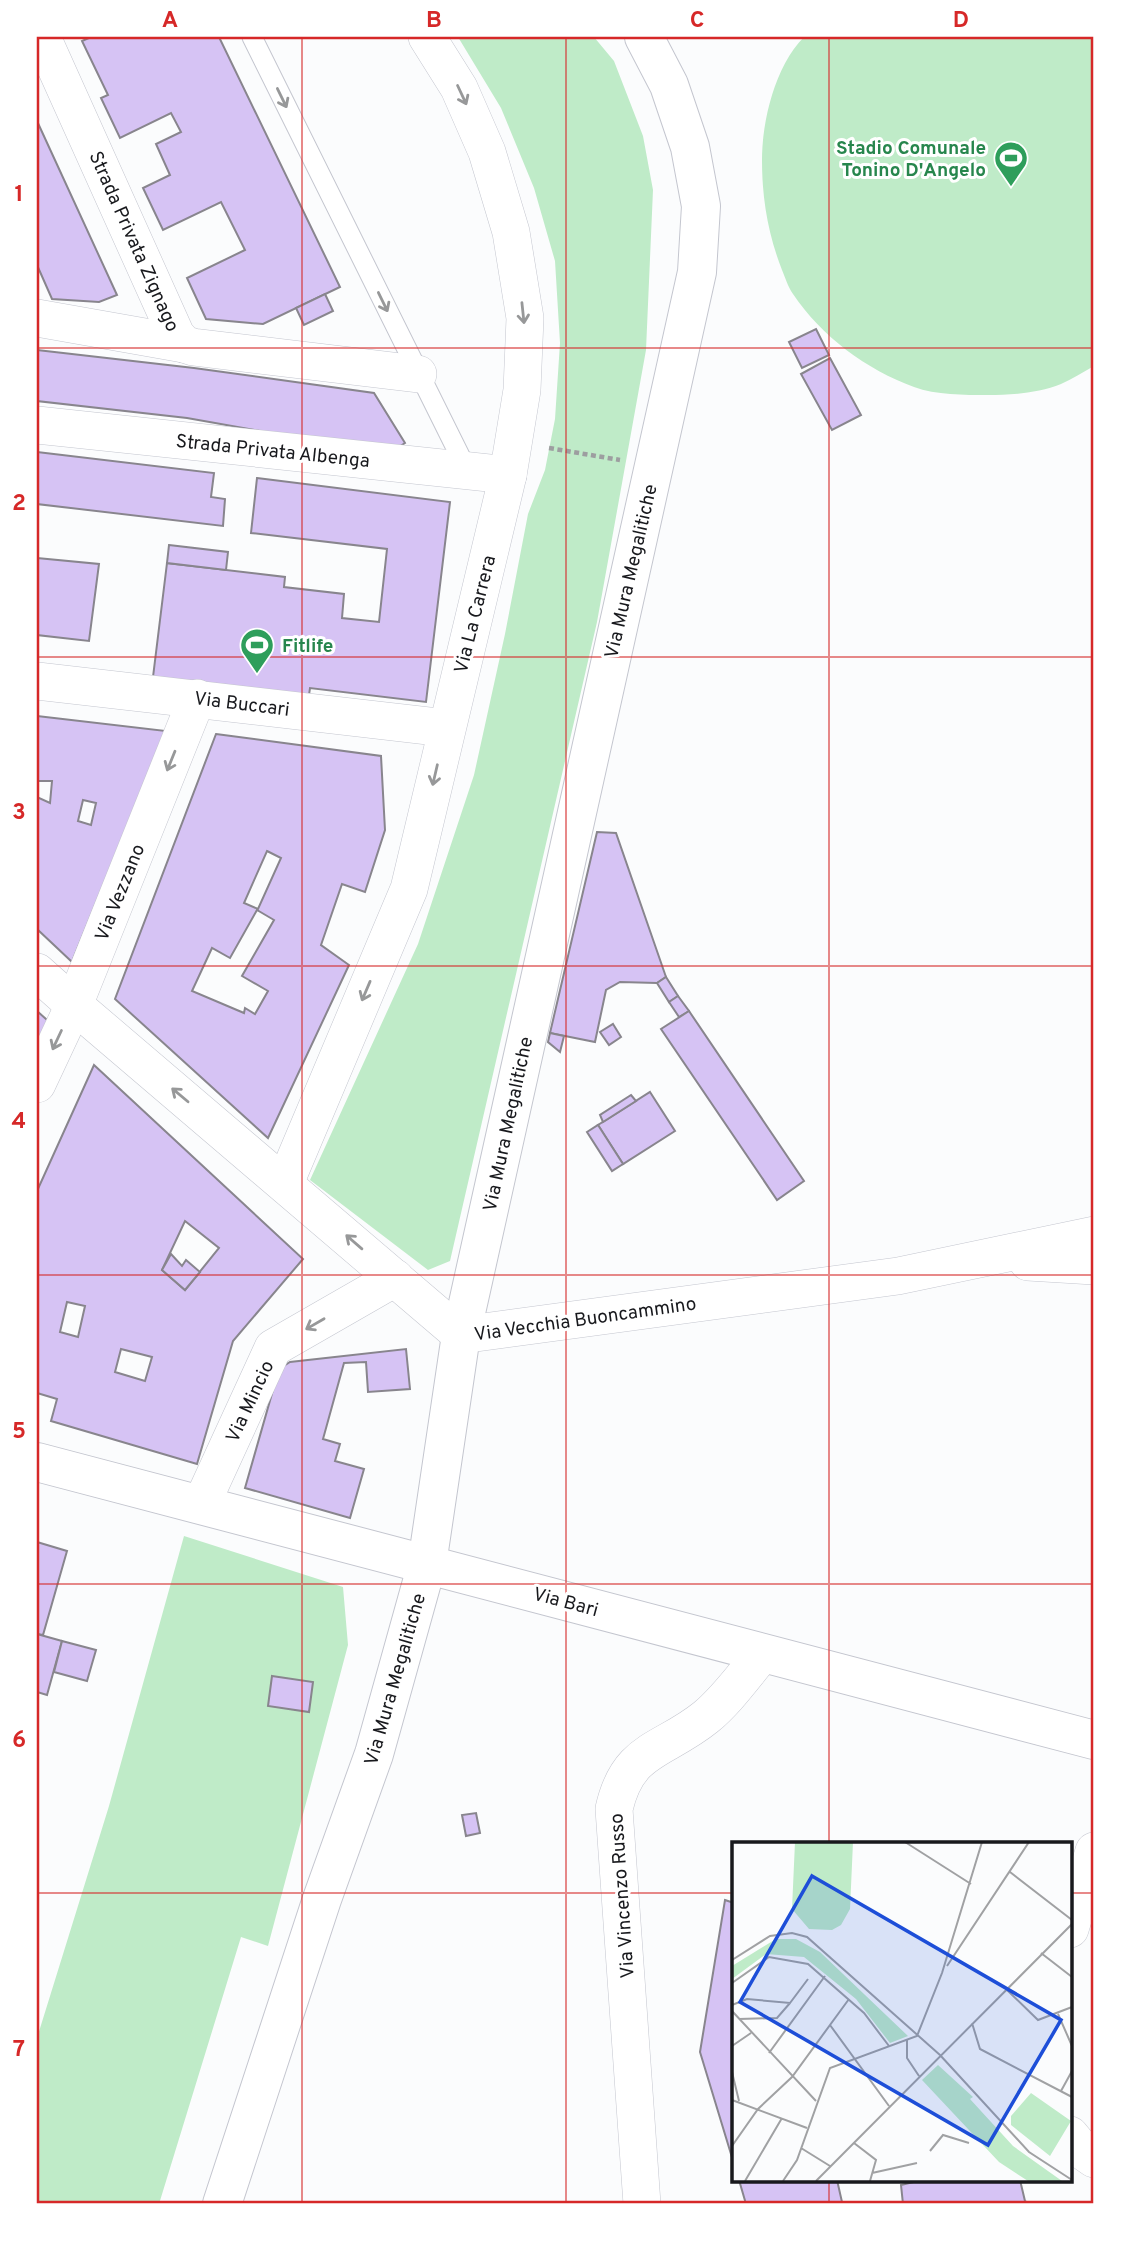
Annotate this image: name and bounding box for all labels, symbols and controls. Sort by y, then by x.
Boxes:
text: A [162,7,178,36]
text: B [426,7,442,36]
text: C [690,7,704,36]
text: D [953,7,969,36]
one-way arrow [456,85,469,106]
one-way arrow [276,87,289,108]
place label: Stadio Comunale Tonino D'Angelo [836,137,986,183]
sports icon: Stadio Comunale Tonino D'Angelo [992,139,1030,188]
street label: Strada Privata Zignago [83,148,184,336]
text: 1 [14,181,24,210]
one-way arrow [376,291,390,312]
one-way arrow [517,301,530,324]
street label: Strada Privata Albenga [175,430,371,474]
street label: Via Mura Megalitiche [600,482,664,661]
text: 2 [12,490,26,519]
street label: Via La Carrera [450,553,502,676]
sports icon: Fitlife [238,626,276,675]
place label: Fitlife [282,635,333,659]
street label: Via Buccari [193,687,291,723]
one-way arrow [164,750,177,772]
one-way arrow [428,763,442,786]
text: 3 [12,799,26,828]
street label: Via Vezzano [91,841,151,945]
one-way arrow [359,980,372,1001]
one-way arrow [50,1029,64,1050]
street label: Via Mura Megalitiche [479,1035,539,1214]
one-way arrow [172,1087,190,1103]
text: 4 [12,1108,26,1137]
one-way arrow [345,1234,363,1250]
street label: Via Vecchia Buoncammino [473,1292,698,1347]
one-way arrow [305,1317,325,1331]
street label: Via Mincio [221,1357,280,1447]
text: 5 [12,1418,26,1447]
street label: Via Bari [530,1583,601,1623]
street label: Via Mura Megalitiche [360,1591,432,1768]
text: 6 [12,1727,26,1756]
street label: Via Vincenzo Russo [605,1812,641,1979]
inset map [732,1842,1072,2182]
text: 7 [13,2036,25,2065]

